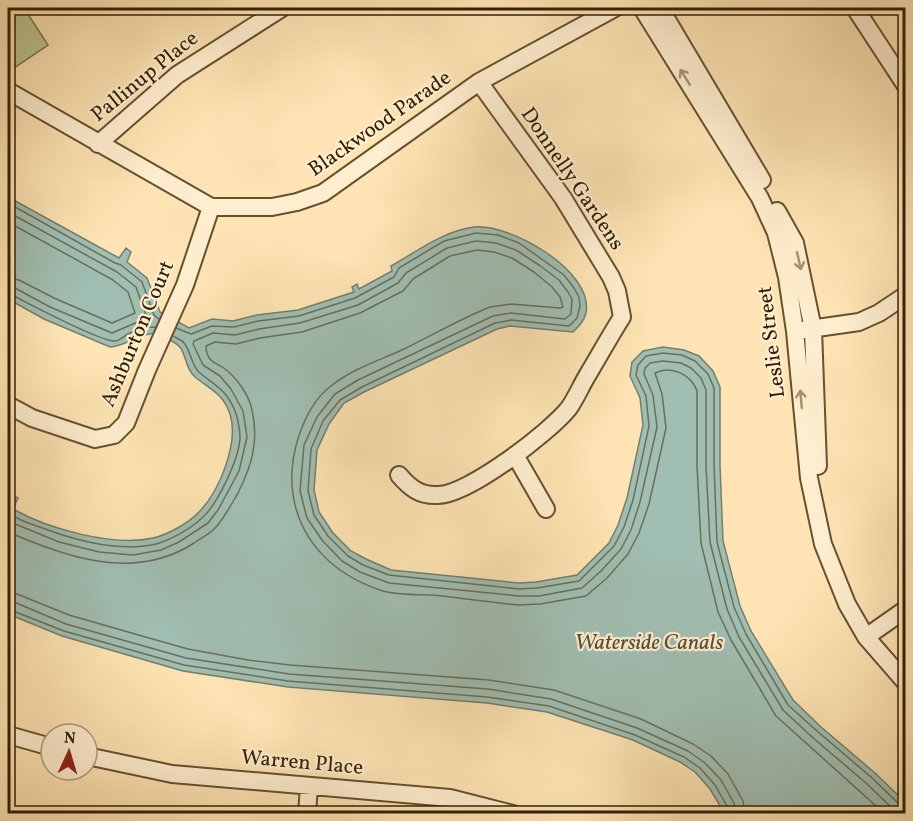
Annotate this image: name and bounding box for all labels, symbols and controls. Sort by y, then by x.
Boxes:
street label: Pallinup Place [85,25,205,129]
street label: Blackwood Parade [303,64,457,184]
one-way arrow [679,68,692,85]
street label: Donnelly Gardens [513,102,631,256]
one-way arrow [794,251,806,270]
street label: Ashburton Court [94,256,182,412]
street label: Leslie Street [751,284,793,400]
one-way arrow [795,390,806,410]
water label: Waterside Canals [575,628,723,659]
north arrow [39,722,99,782]
text: N [63,728,77,750]
street label: Warren Place [240,743,364,783]

